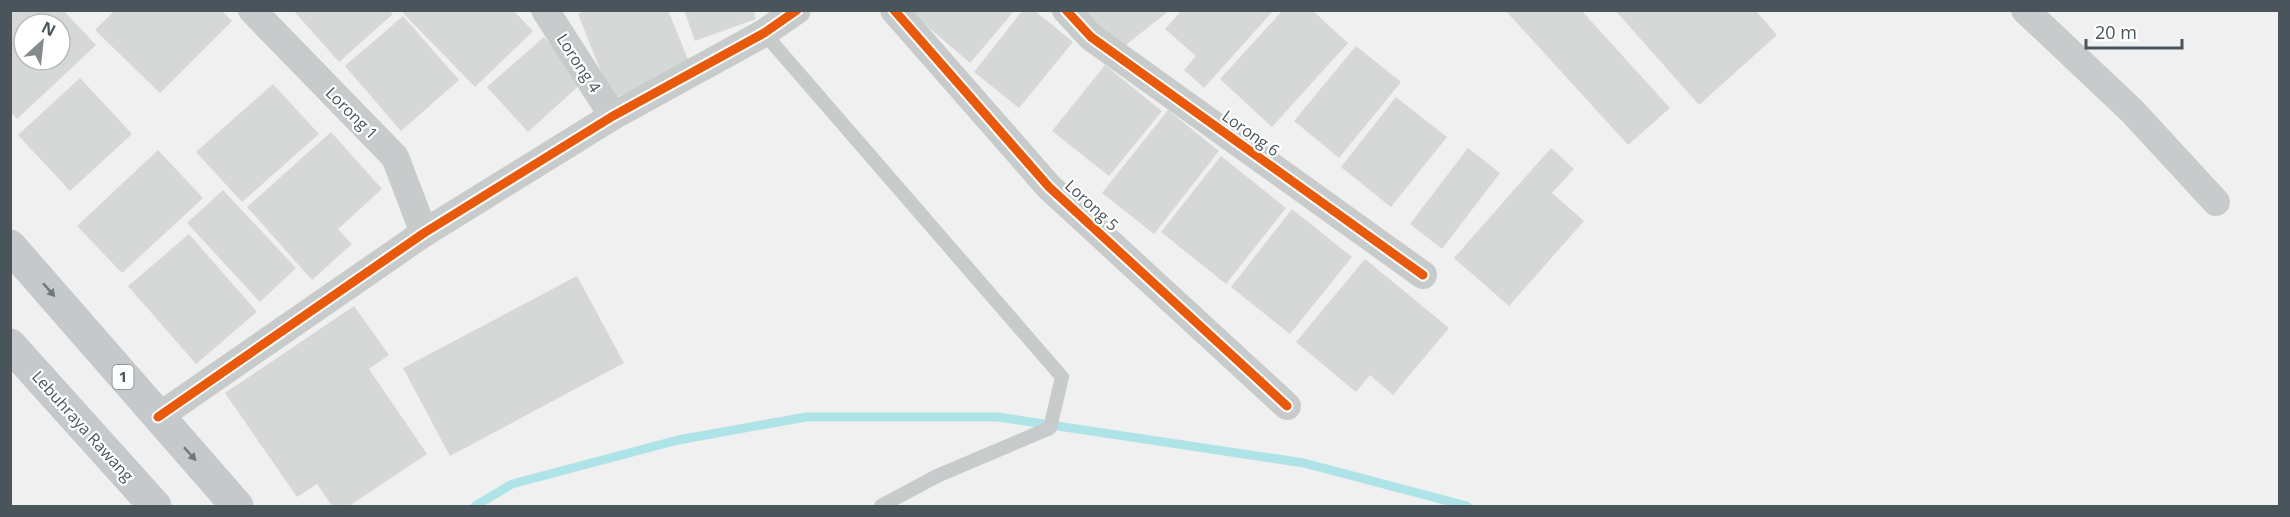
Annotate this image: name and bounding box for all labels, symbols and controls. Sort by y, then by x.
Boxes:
north arrow [12,12,72,72]
scale bar [2086,12,2182,50]
text: N [38,16,60,41]
text: 20 m [2095,20,2137,44]
street label: Lorong 4 [552,29,606,97]
street label: Lorong 1 [321,82,383,144]
street label: Lorong 6 [1218,105,1284,161]
street label: Lorong 5 [1060,174,1124,236]
one-way arrow [42,283,56,298]
road number: 1 [112,365,134,389]
street label: Lebuhraya Rawang [27,366,139,486]
one-way arrow [183,446,196,461]

